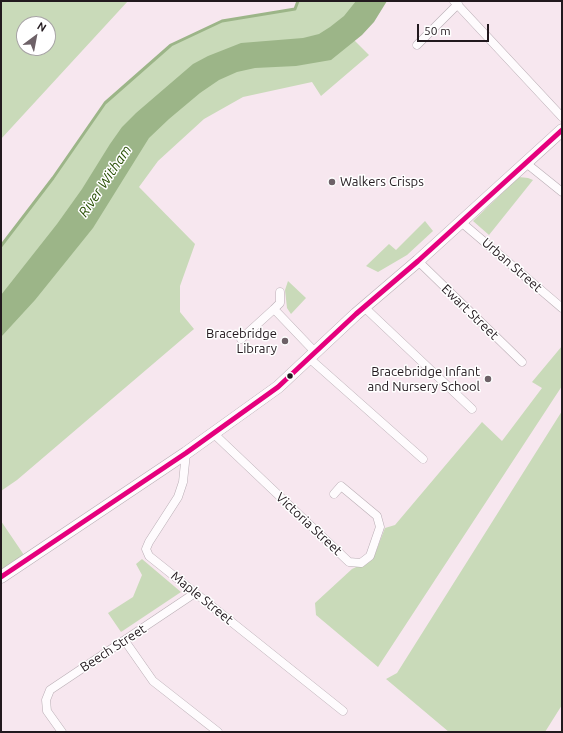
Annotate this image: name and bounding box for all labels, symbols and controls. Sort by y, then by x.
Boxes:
north arrow [16,16,56,56]
scale bar [419,16,491,42]
text: N [35,19,48,34]
text: 50 m [424,24,451,37]
water label: River Witham [75,142,135,220]
place label: Walkers Crisps [340,174,424,190]
marker: Walkers Crisps [327,177,337,187]
street label: Urban Street [479,235,545,295]
street label: Ewart Street [438,281,502,343]
place label: Bracebridge Library [206,326,277,357]
marker: Bracebridge Library [280,336,290,346]
place label: Bracebridge Infant and Nursery School [368,364,480,395]
unlabelled marker [285,371,295,381]
marker: Bracebridge Infant and Nursery School [483,374,493,384]
street label: Victoria Street [273,489,345,559]
street label: Maple Street [168,568,236,628]
street label: Beech Street [77,621,149,675]

